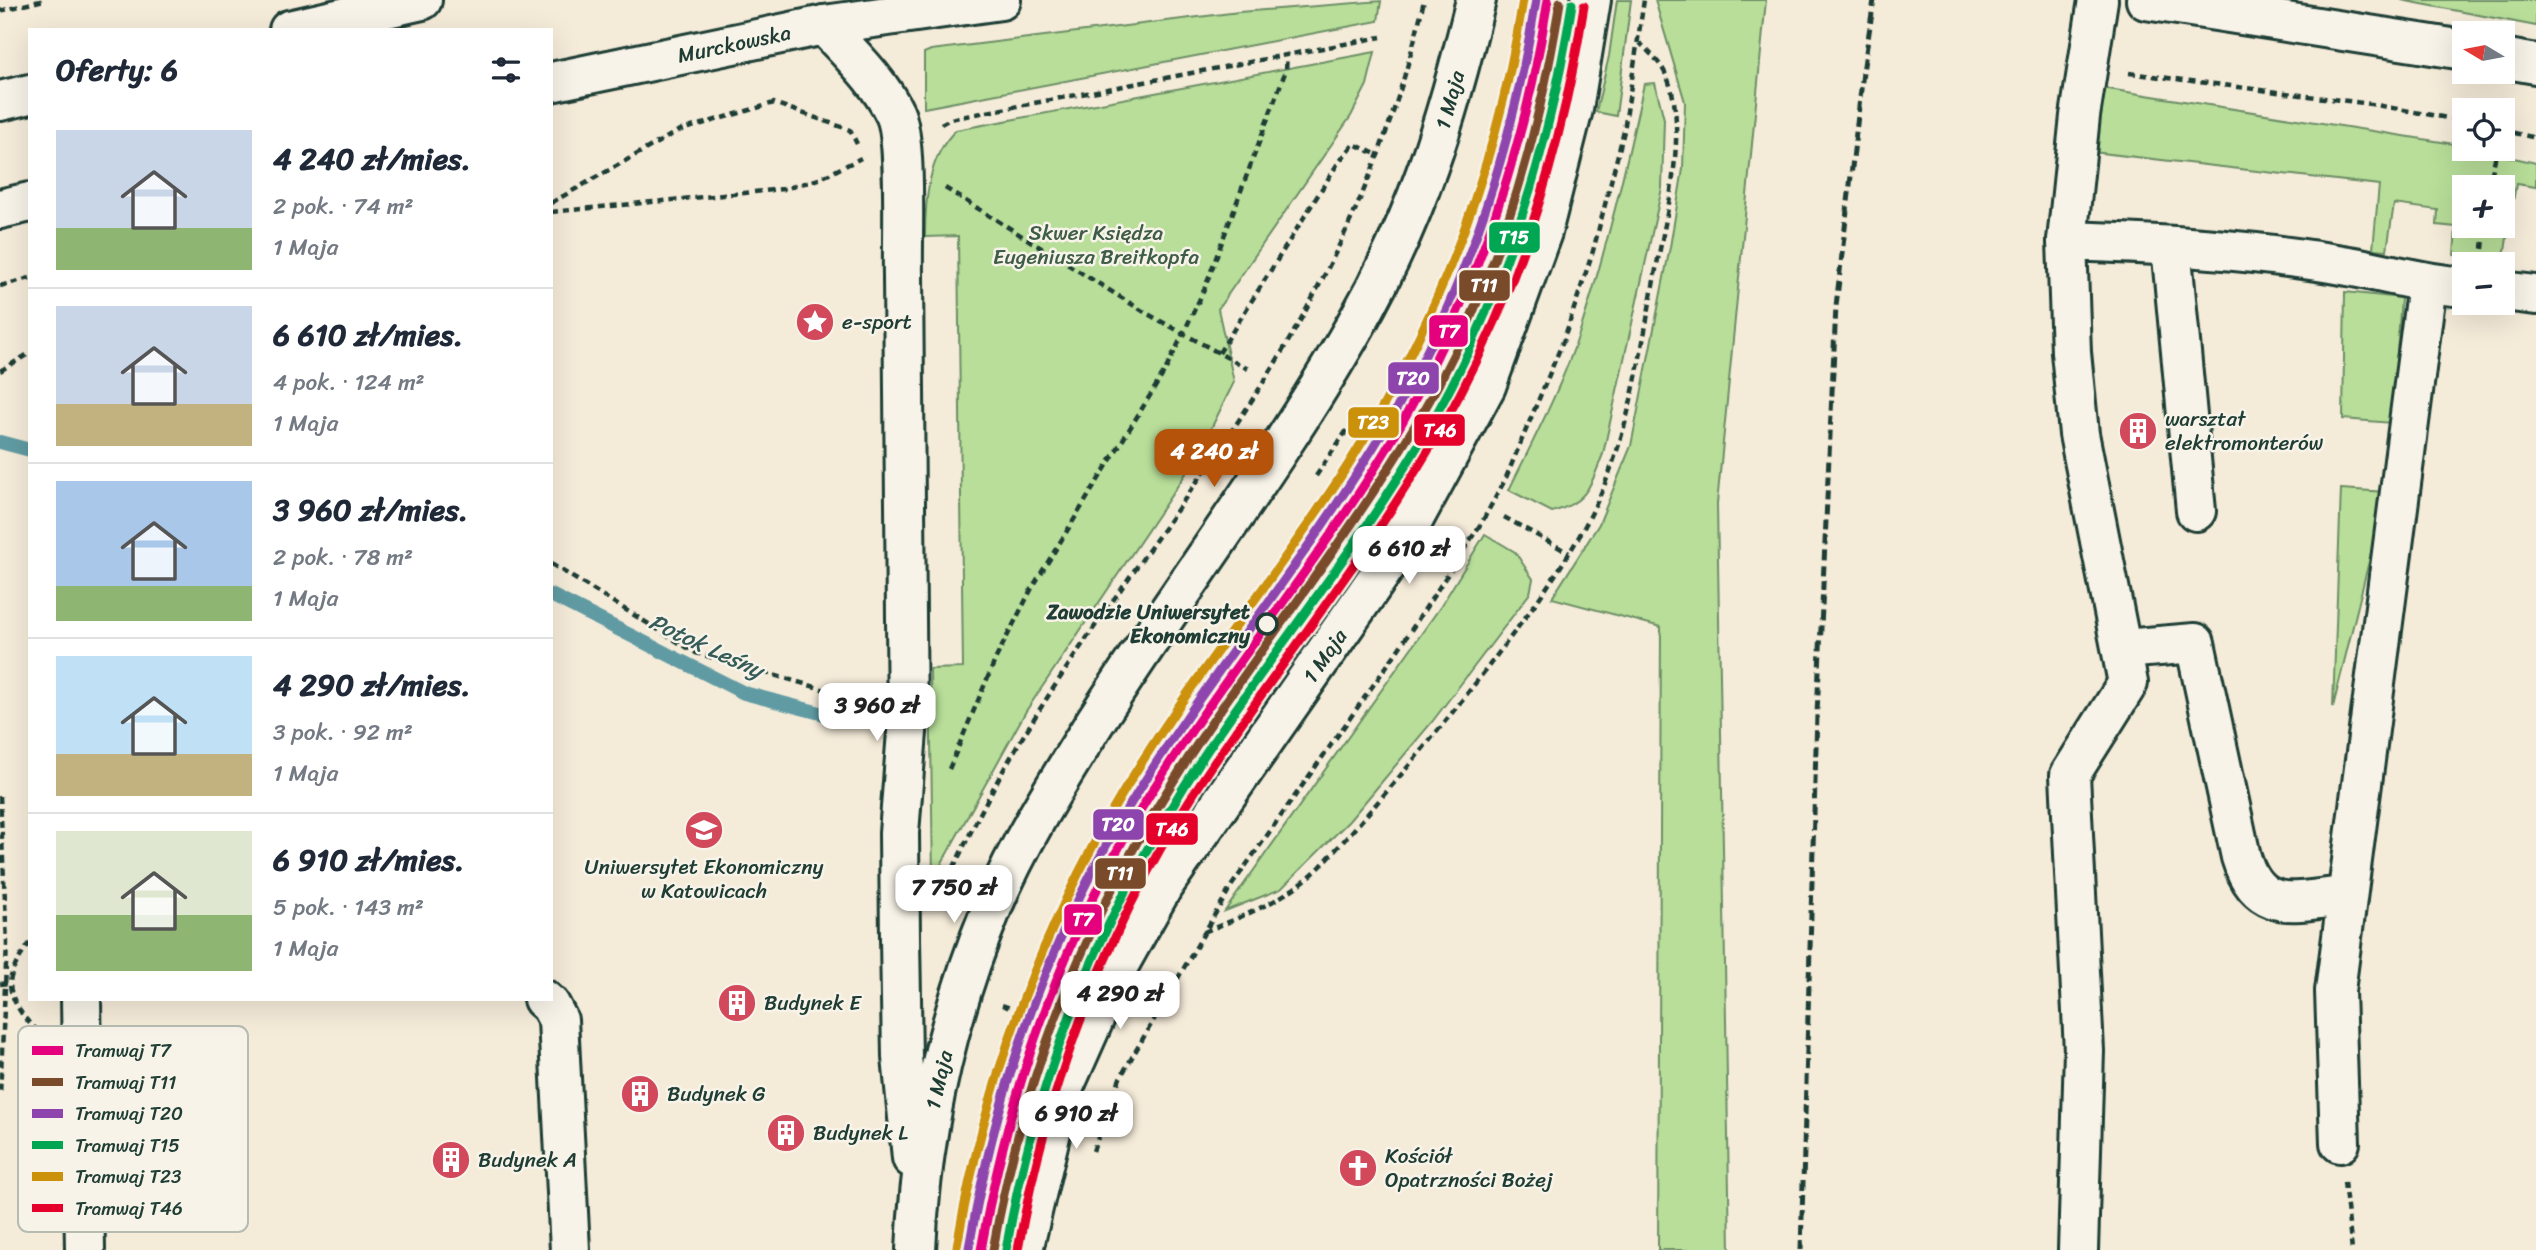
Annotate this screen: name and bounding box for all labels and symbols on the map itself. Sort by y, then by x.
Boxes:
street label: Murckowska [674,13,795,75]
north arrow [2452,21,2515,84]
street label: 1 Maja [1424,66,1476,134]
park label: Skwer Księdza Eugeniusza Breitkopfa [993,214,1199,276]
line badge: T15 [1488,221,1541,254]
text: T15 [1499,221,1530,254]
line badge: T11 [1458,269,1511,302]
text: T11 [1471,269,1497,302]
place icon: e-sport [794,301,836,343]
place label: e-sport [842,303,912,341]
line badge: T7 [1428,314,1469,348]
text: T7 [1438,315,1462,348]
line badge: T20 [1387,361,1440,395]
text: T20 [1396,362,1430,395]
place label: warsztat elektromonterów [2165,400,2324,462]
line badge: T23 [1347,406,1400,439]
text: T23 [1357,406,1390,439]
building icon: warsztat elektromonterów [2117,410,2159,452]
line badge: T46 [1413,413,1466,447]
text: T46 [1423,414,1457,447]
pin: 4 240 zł [1142,430,1286,489]
pin: 6 610 zł [1337,526,1481,586]
place label: Zawodzie Uniwersytet Ekonomiczny [1046,593,1251,655]
water label: Potok Leśny [642,602,773,692]
marker: Zawodzie Uniwersytet Ekonomiczny [1256,613,1278,635]
street label: 1 Maja [1292,620,1358,691]
pin: 3 960 zł [805,684,949,743]
line badge: T20 [1092,808,1145,841]
text: T20 [1101,808,1135,841]
school or university icon: Uniwersytet Ekonomiczny w Katowicach [683,809,725,851]
line badge: T46 [1145,812,1199,846]
text: T46 [1155,813,1189,846]
place label: Uniwersytet Ekonomiczny w Katowicach [585,848,824,910]
line badge: T11 [1094,857,1147,890]
text: T11 [1107,857,1133,890]
pin: 7 750 zł [882,866,1026,925]
line badge: T7 [1063,903,1103,936]
text: T7 [1072,903,1096,936]
pin: 4 290 zł [1048,972,1192,1031]
building icon: Budynek E [716,982,758,1024]
place label: Budynek E [764,984,862,1022]
legend [18,1026,248,1232]
text: Tramwaj T7 [75,1034,172,1067]
street label: 1 Maja [914,1046,964,1113]
text: Tramwaj T11 [75,1066,176,1099]
building icon: Budynek G [619,1073,661,1115]
place label: Budynek G [667,1075,765,1113]
pin: 6 910 zł [1004,1092,1148,1151]
text: Tramwaj T20 [75,1097,183,1130]
building icon: Budynek L [765,1112,807,1154]
place label: Budynek L [813,1114,908,1152]
text: Tramwaj T15 [75,1129,180,1162]
place label: Kościół Opatrzności Bożej [1385,1137,1553,1199]
building icon: Budynek A [430,1139,472,1181]
place label: Budynek A [478,1141,577,1179]
church icon: Kościół Opatrzności Bożej [1337,1147,1379,1189]
text: Tramwaj T23 [75,1160,182,1193]
text: Tramwaj T46 [75,1192,183,1225]

